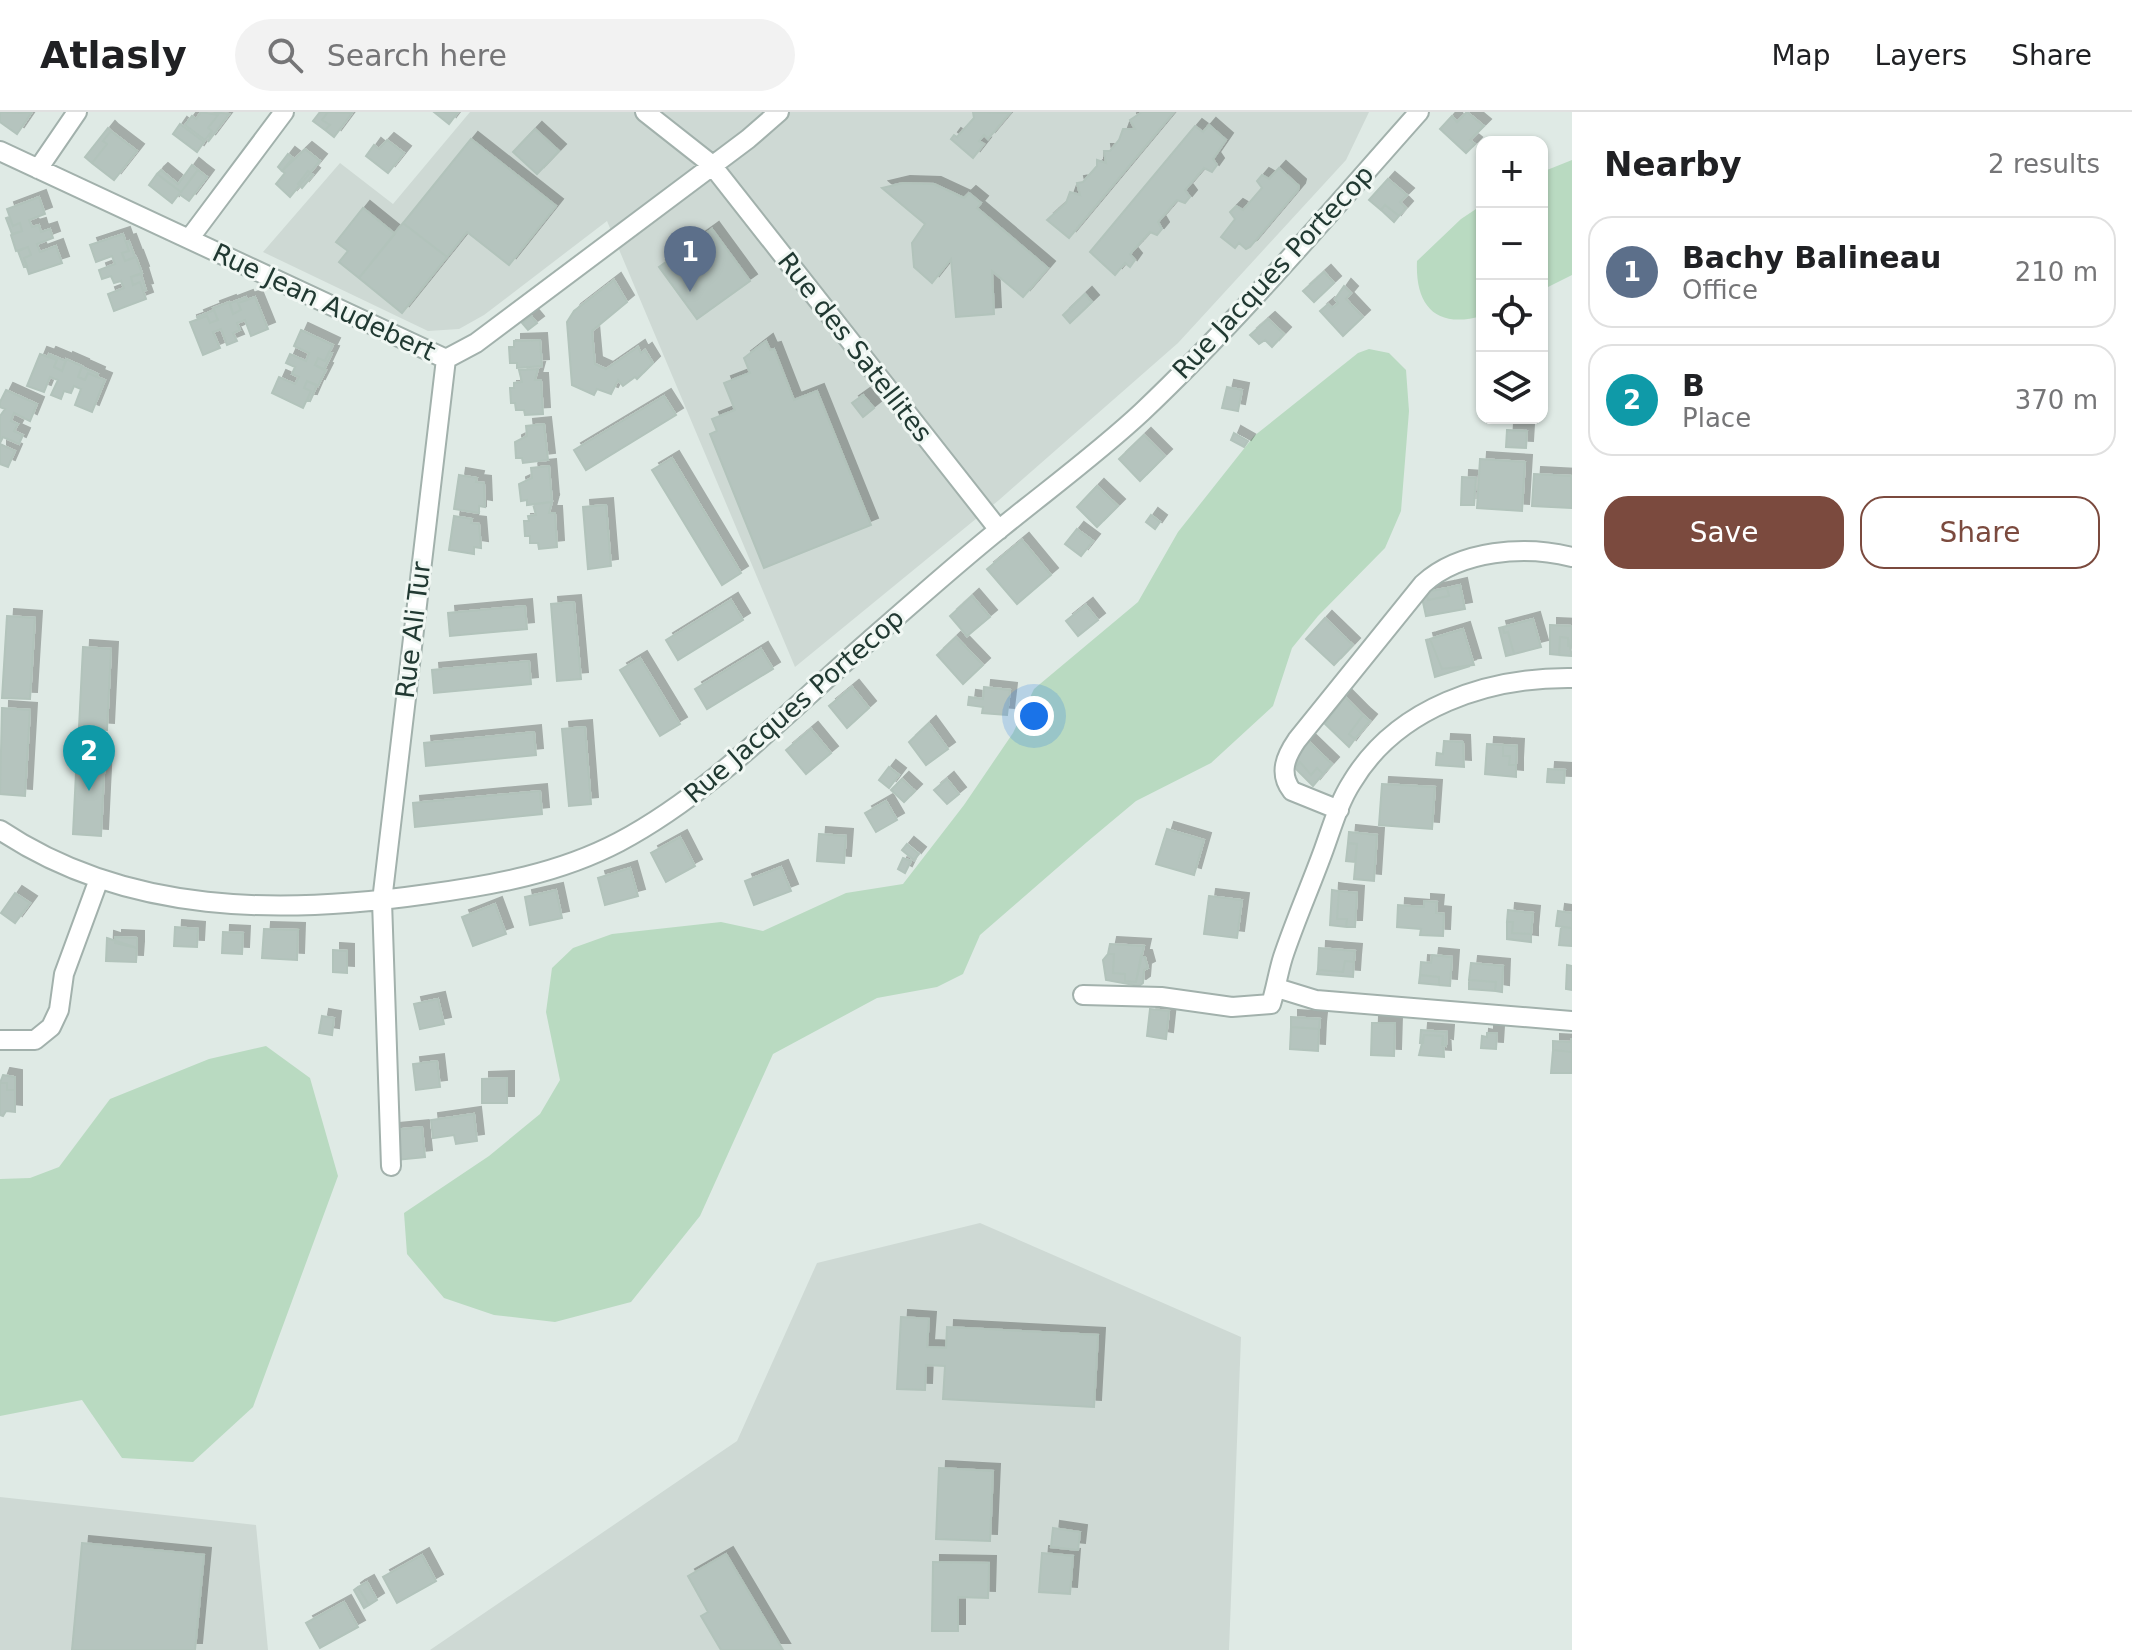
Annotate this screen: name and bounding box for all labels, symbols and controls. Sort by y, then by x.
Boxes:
search box [235,19,795,91]
text: Atlasly [40,33,187,77]
icon: search [263,33,307,77]
text: Search here [327,38,507,73]
text: Map [1771,39,1831,72]
text: Layers [1875,39,1967,72]
text: Share [2011,39,2092,72]
map controls [1476,136,1548,424]
button: + [1476,136,1548,208]
text: Nearby [1604,144,1742,184]
text: 2 results [1988,149,2100,179]
street label: Rue Jacques Portecop [1166,159,1380,385]
button: − [1476,208,1548,280]
pin: 1 [664,226,716,292]
street label: Rue Jean Audebert [208,237,440,367]
text: Bachy Balineau [1682,240,1941,275]
street label: Rue des Satellites [772,246,938,448]
text: 1 [1623,257,1641,287]
text: 210 m [2015,257,2098,287]
text: Office [1682,275,1758,305]
button: locate [1476,280,1548,352]
button: layers [1476,352,1548,424]
text: B [1682,368,1705,403]
text: 2 [1623,385,1641,415]
text: 370 m [2015,385,2098,415]
text: Place [1682,403,1751,433]
button: Save [1604,496,1844,569]
button: Share [1860,496,2100,569]
street label: Rue Ali Tur [390,560,436,700]
street label: Rue Jacques Portecop [678,603,910,809]
your location [1014,696,1054,736]
pin: 2 [63,725,115,791]

